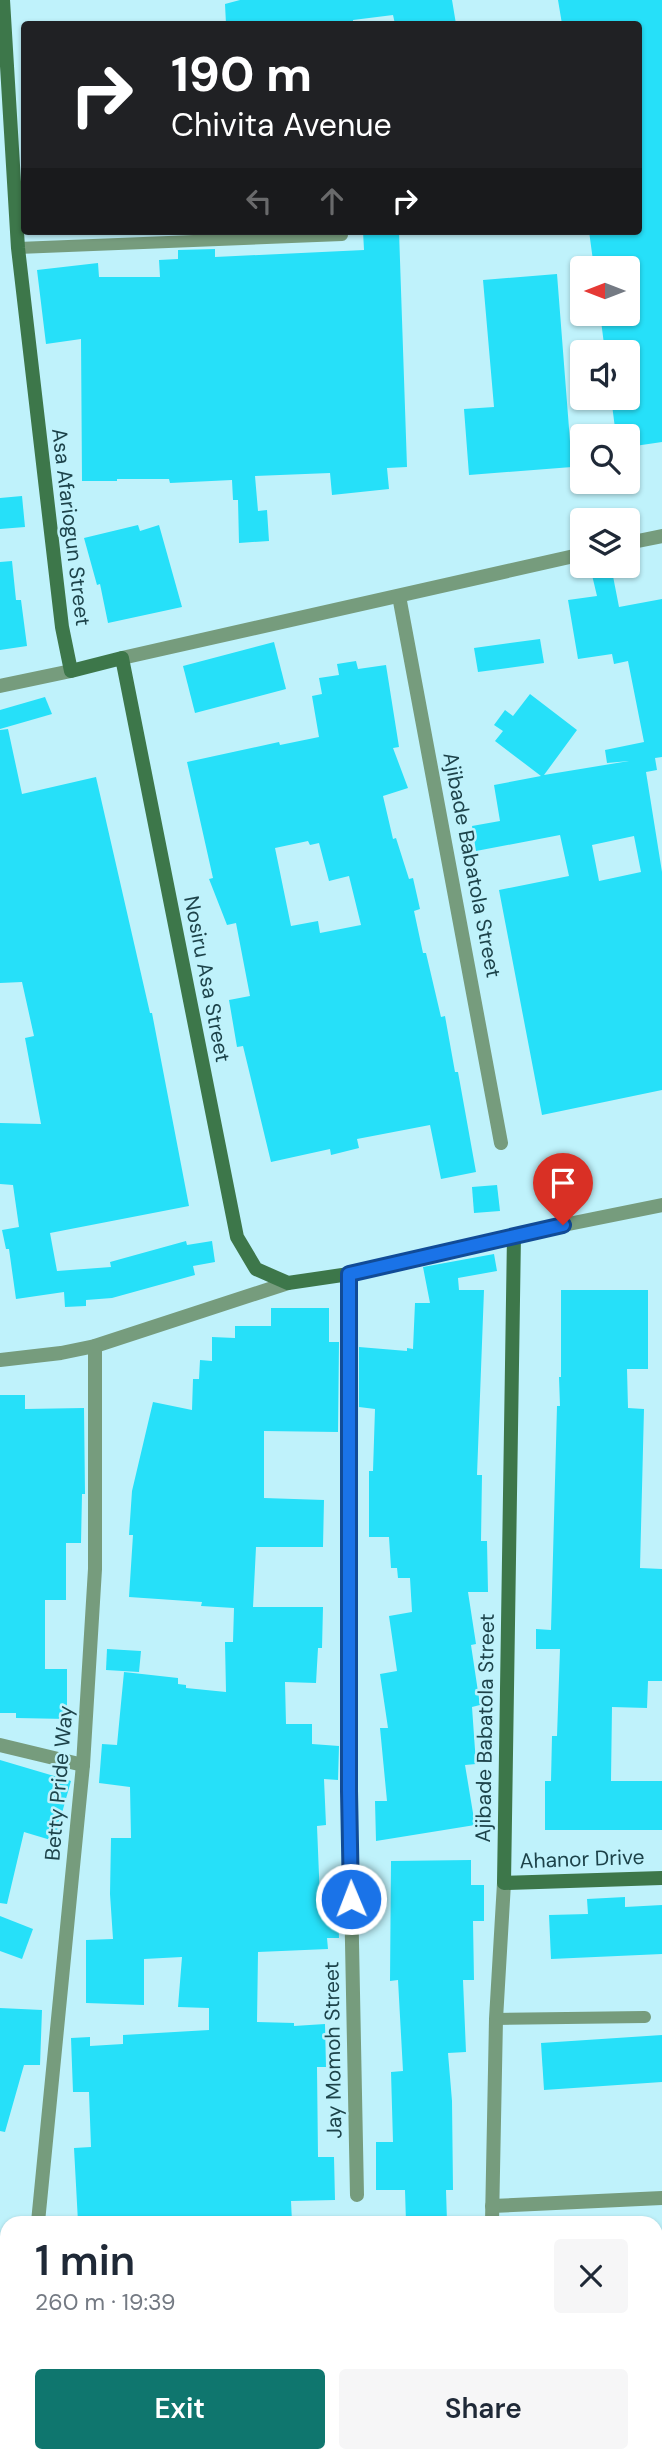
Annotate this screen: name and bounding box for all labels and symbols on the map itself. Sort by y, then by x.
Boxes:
north arrow [570,256,640,326]
street label: Asa Afariogun Street [45,427,97,627]
street label: Ajibade Babatola Street [436,750,508,980]
street label: Nosiru Asa Street [177,893,237,1065]
pin [533,1153,593,1225]
street label: Ajibade Babatola Street [469,1613,501,1843]
street label: Betty Pride Way [38,1704,80,1862]
street label: Ahanor Drive [519,1843,645,1875]
position arrow [314,1862,388,1936]
street label: Jay Momoh Street [317,1961,349,2139]

